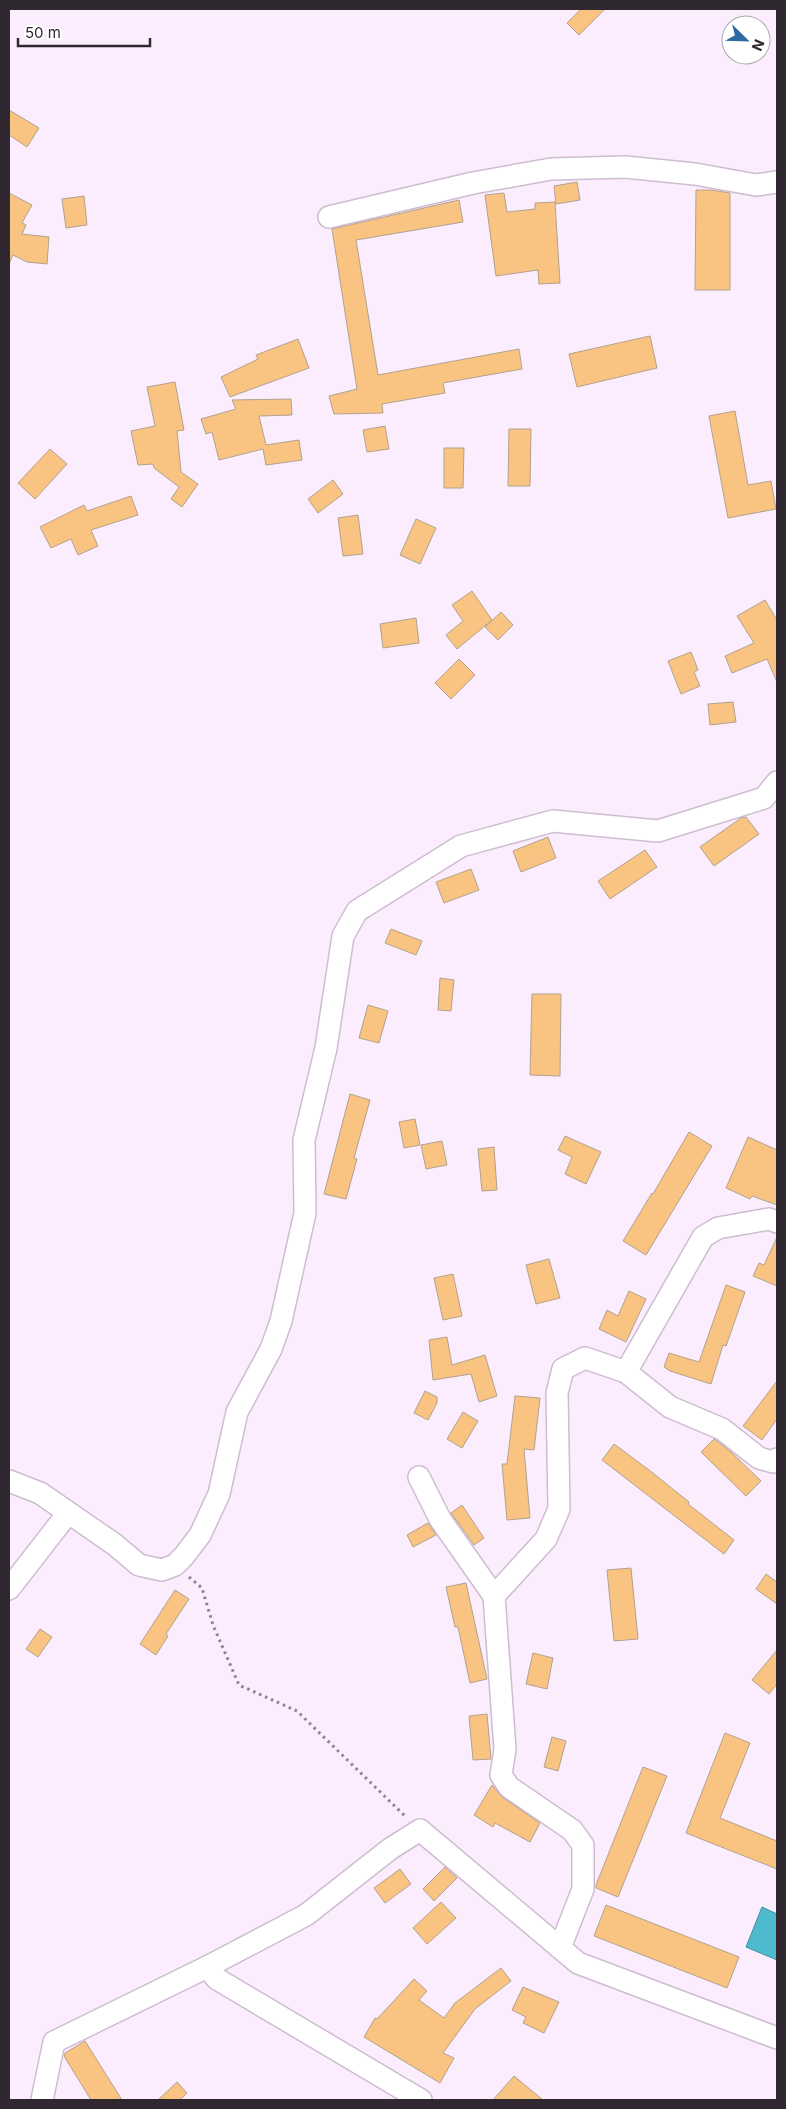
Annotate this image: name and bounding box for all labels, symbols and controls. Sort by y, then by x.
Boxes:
scale bar [18,15,150,47]
north arrow [721,15,771,65]
text: 50 m [25,23,61,42]
text: N [749,37,768,54]

